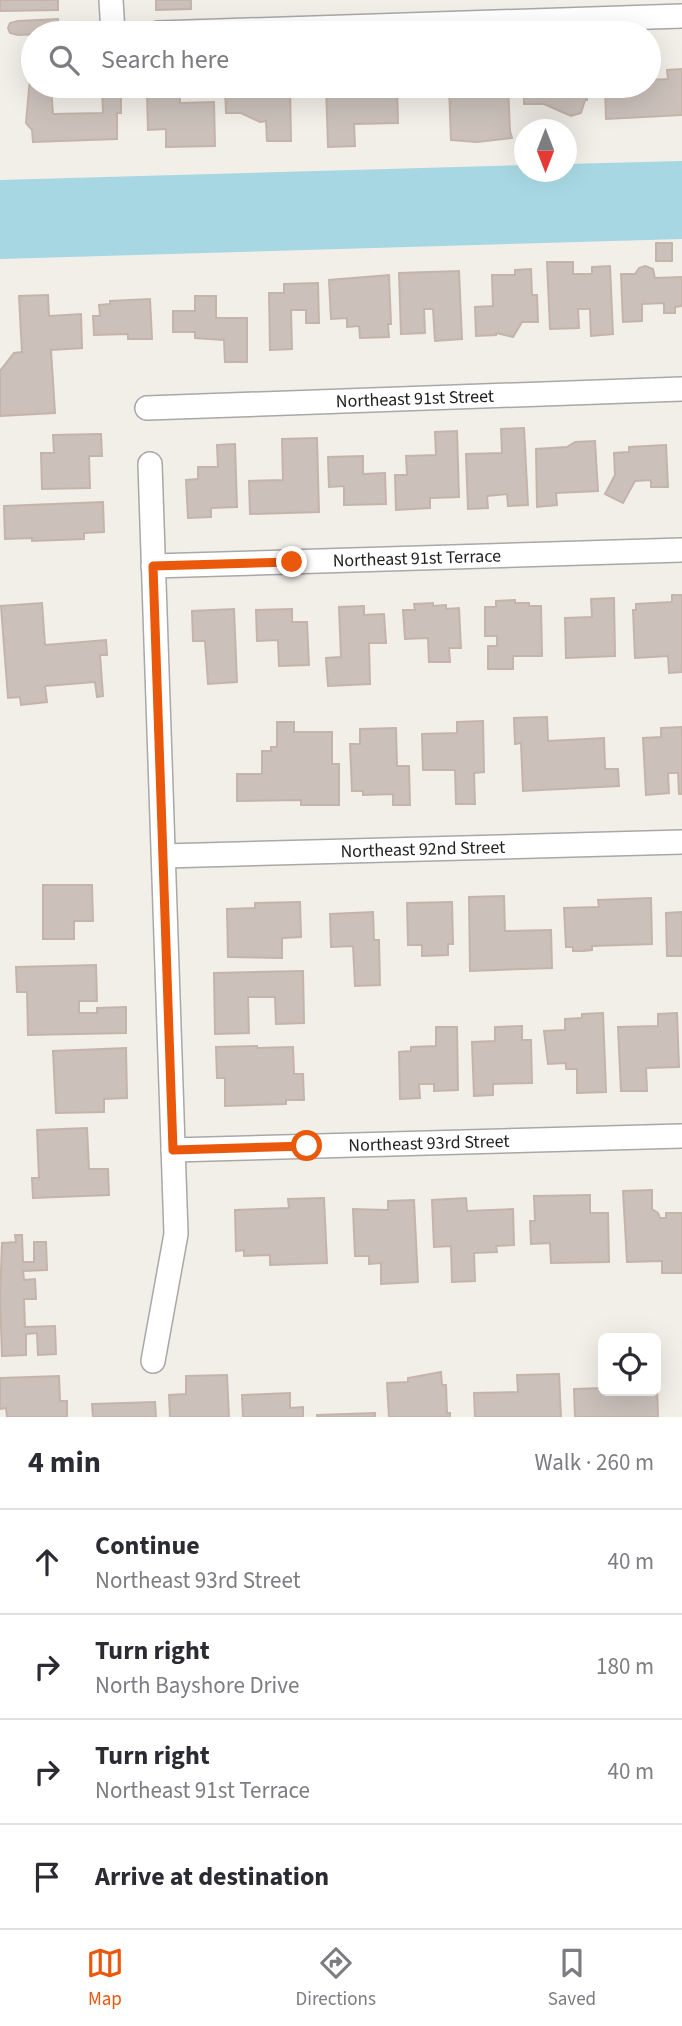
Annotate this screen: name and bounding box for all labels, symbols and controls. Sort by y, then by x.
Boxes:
search box [21,21,661,98]
icon: search [45,41,83,79]
text: Search here [101,41,229,78]
north arrow [514,119,577,182]
street label: Northeast 91st Street [335,383,494,414]
street label: Northeast 91st Terrace [332,543,501,573]
route end [276,546,307,577]
street label: Northeast 92nd Street [340,834,506,864]
street label: Northeast 93rd Street [348,1128,510,1158]
route start [291,1130,322,1161]
map controls [598,1333,661,1396]
button: locate [598,1333,661,1396]
text: 4 min [28,1441,101,1484]
text: Walk · 260 m [535,1446,654,1479]
text: Continue [95,1527,200,1564]
icon: ahead [28,1543,66,1581]
text: 40 m [607,1545,654,1578]
text: Northeast 93rd Street [95,1564,300,1597]
text: Turn right [95,1632,210,1669]
icon: right [28,1648,66,1686]
text: 180 m [596,1650,654,1683]
text: North Bayshore Drive [95,1669,299,1702]
text: Turn right [95,1737,210,1774]
icon: right [28,1753,66,1791]
text: 40 m [607,1755,654,1788]
text: Northeast 91st Terrace [95,1774,310,1807]
icon: arrive [28,1858,66,1896]
text: Arrive at destination [95,1858,329,1895]
tab: Map [86,1944,124,2013]
tab: Directions [296,1944,376,2013]
tab: Saved [548,1944,596,2013]

